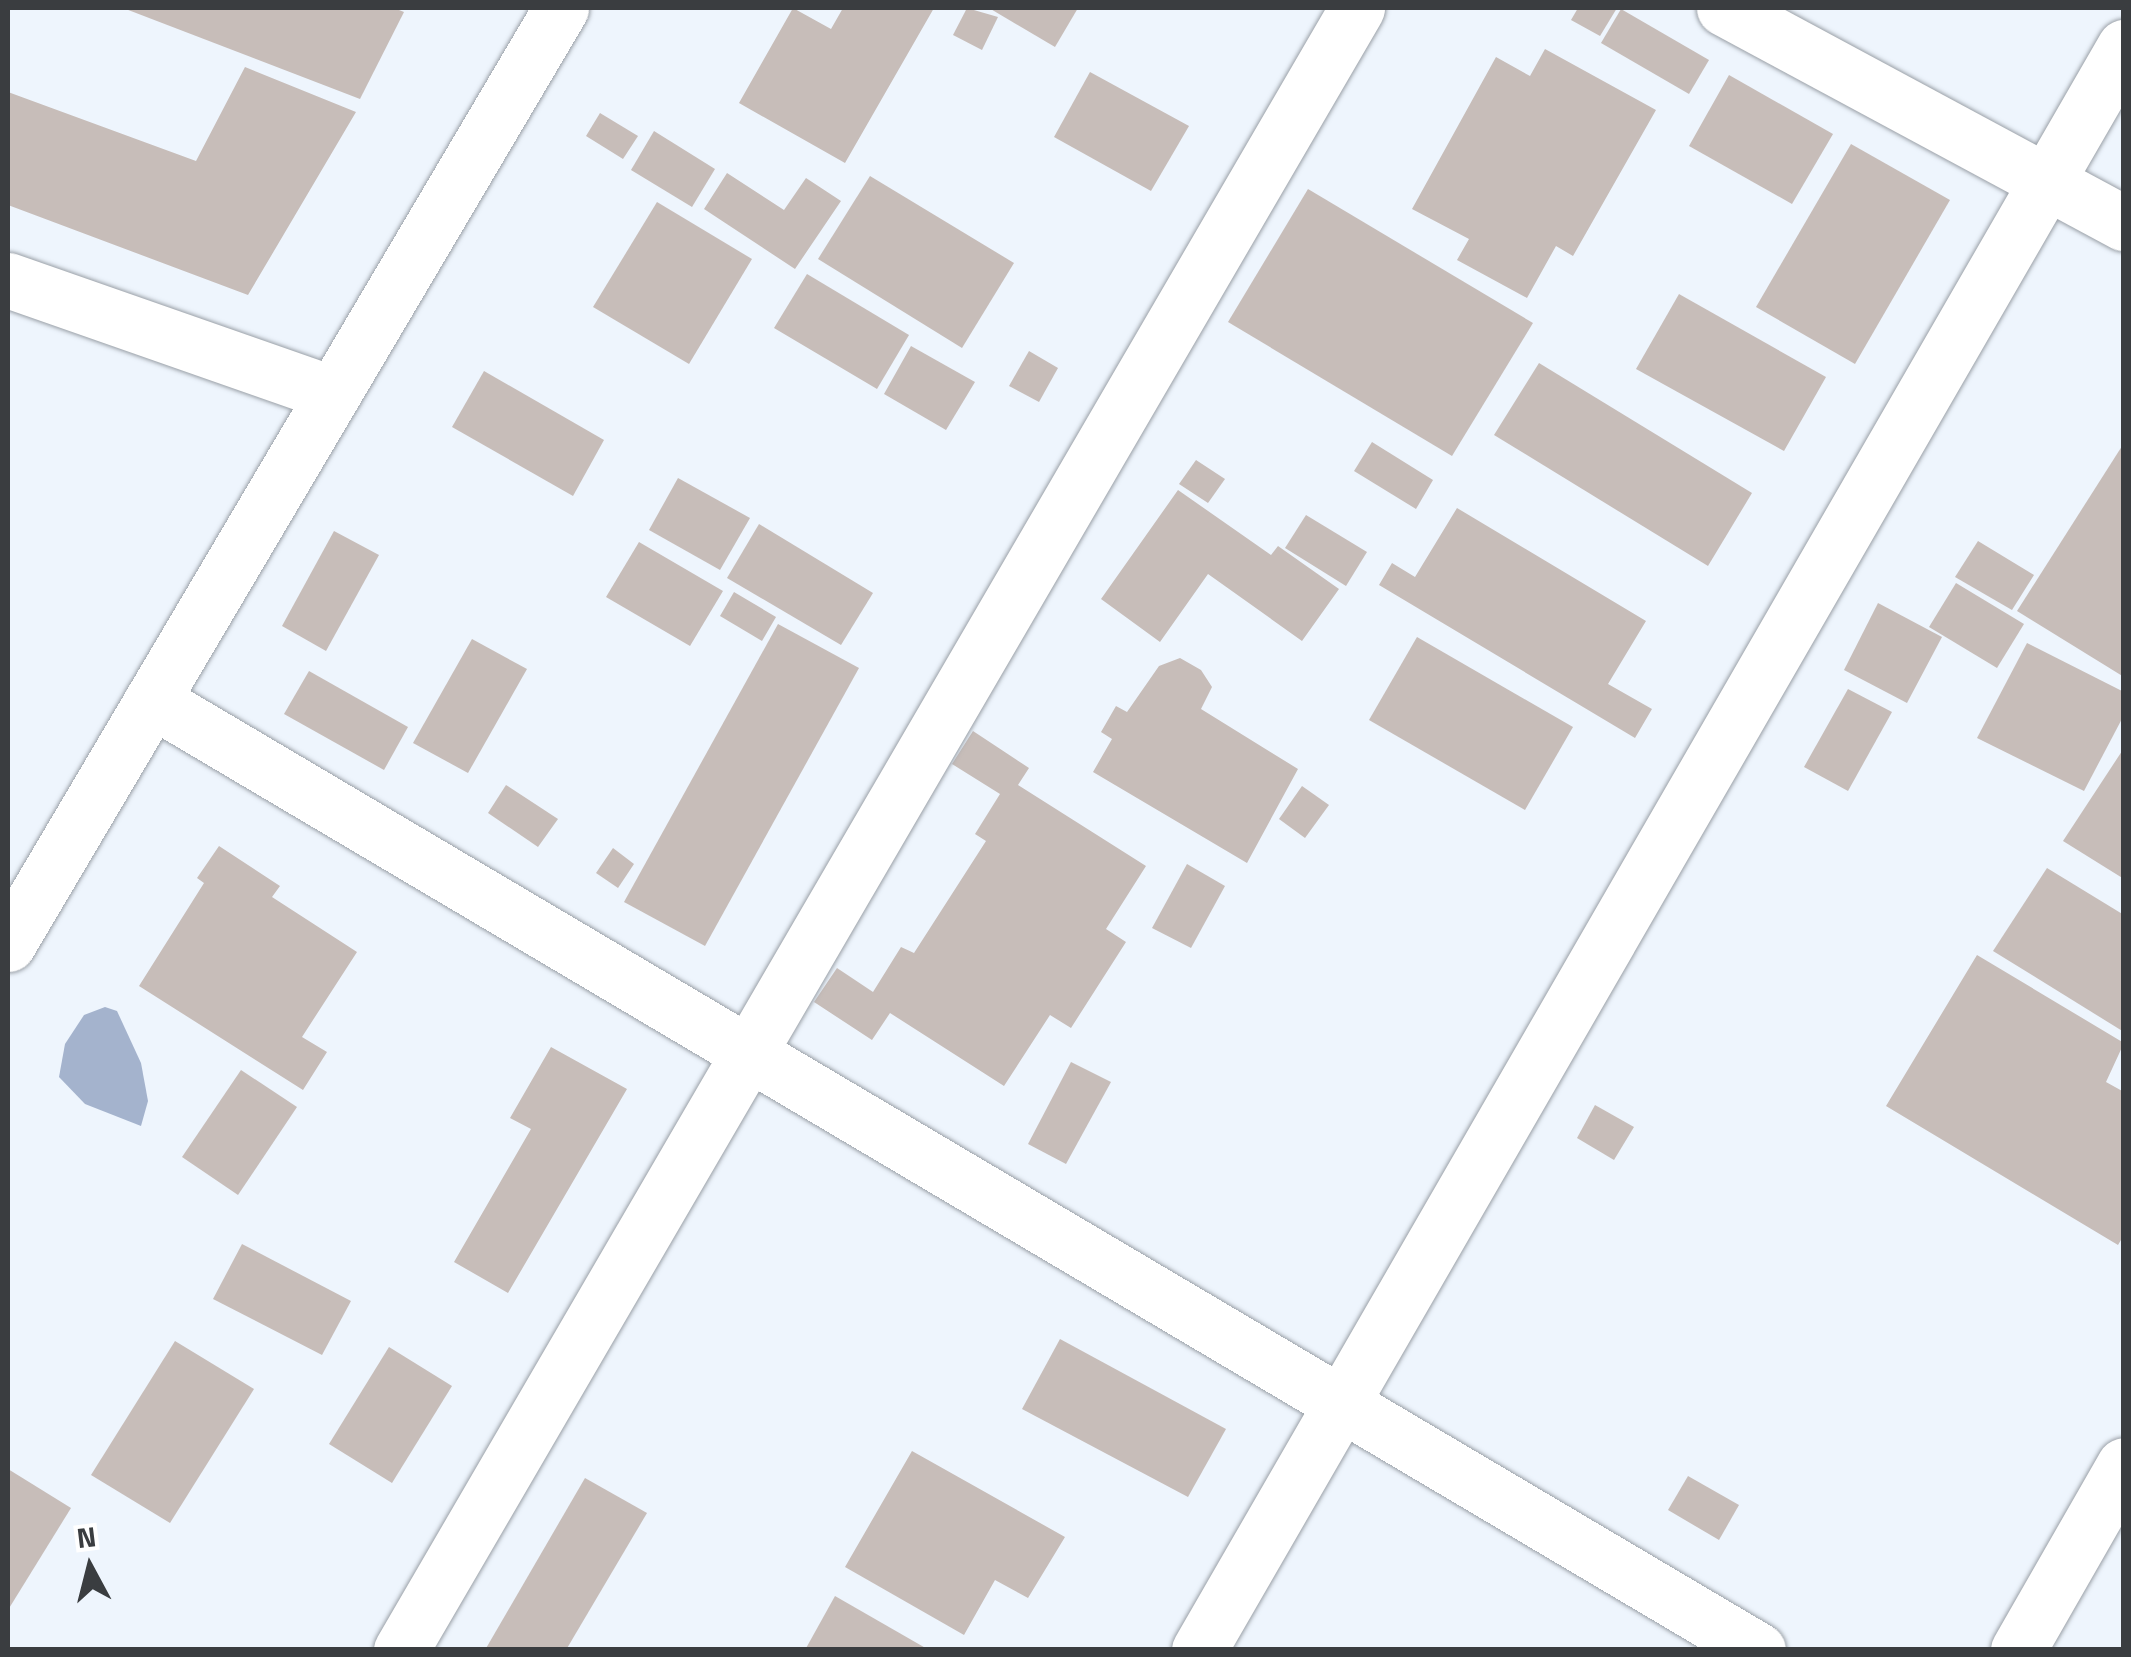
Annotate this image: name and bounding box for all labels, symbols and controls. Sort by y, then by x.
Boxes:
text: N [74,1514,99,1559]
north arrow [40,1517,140,1617]

